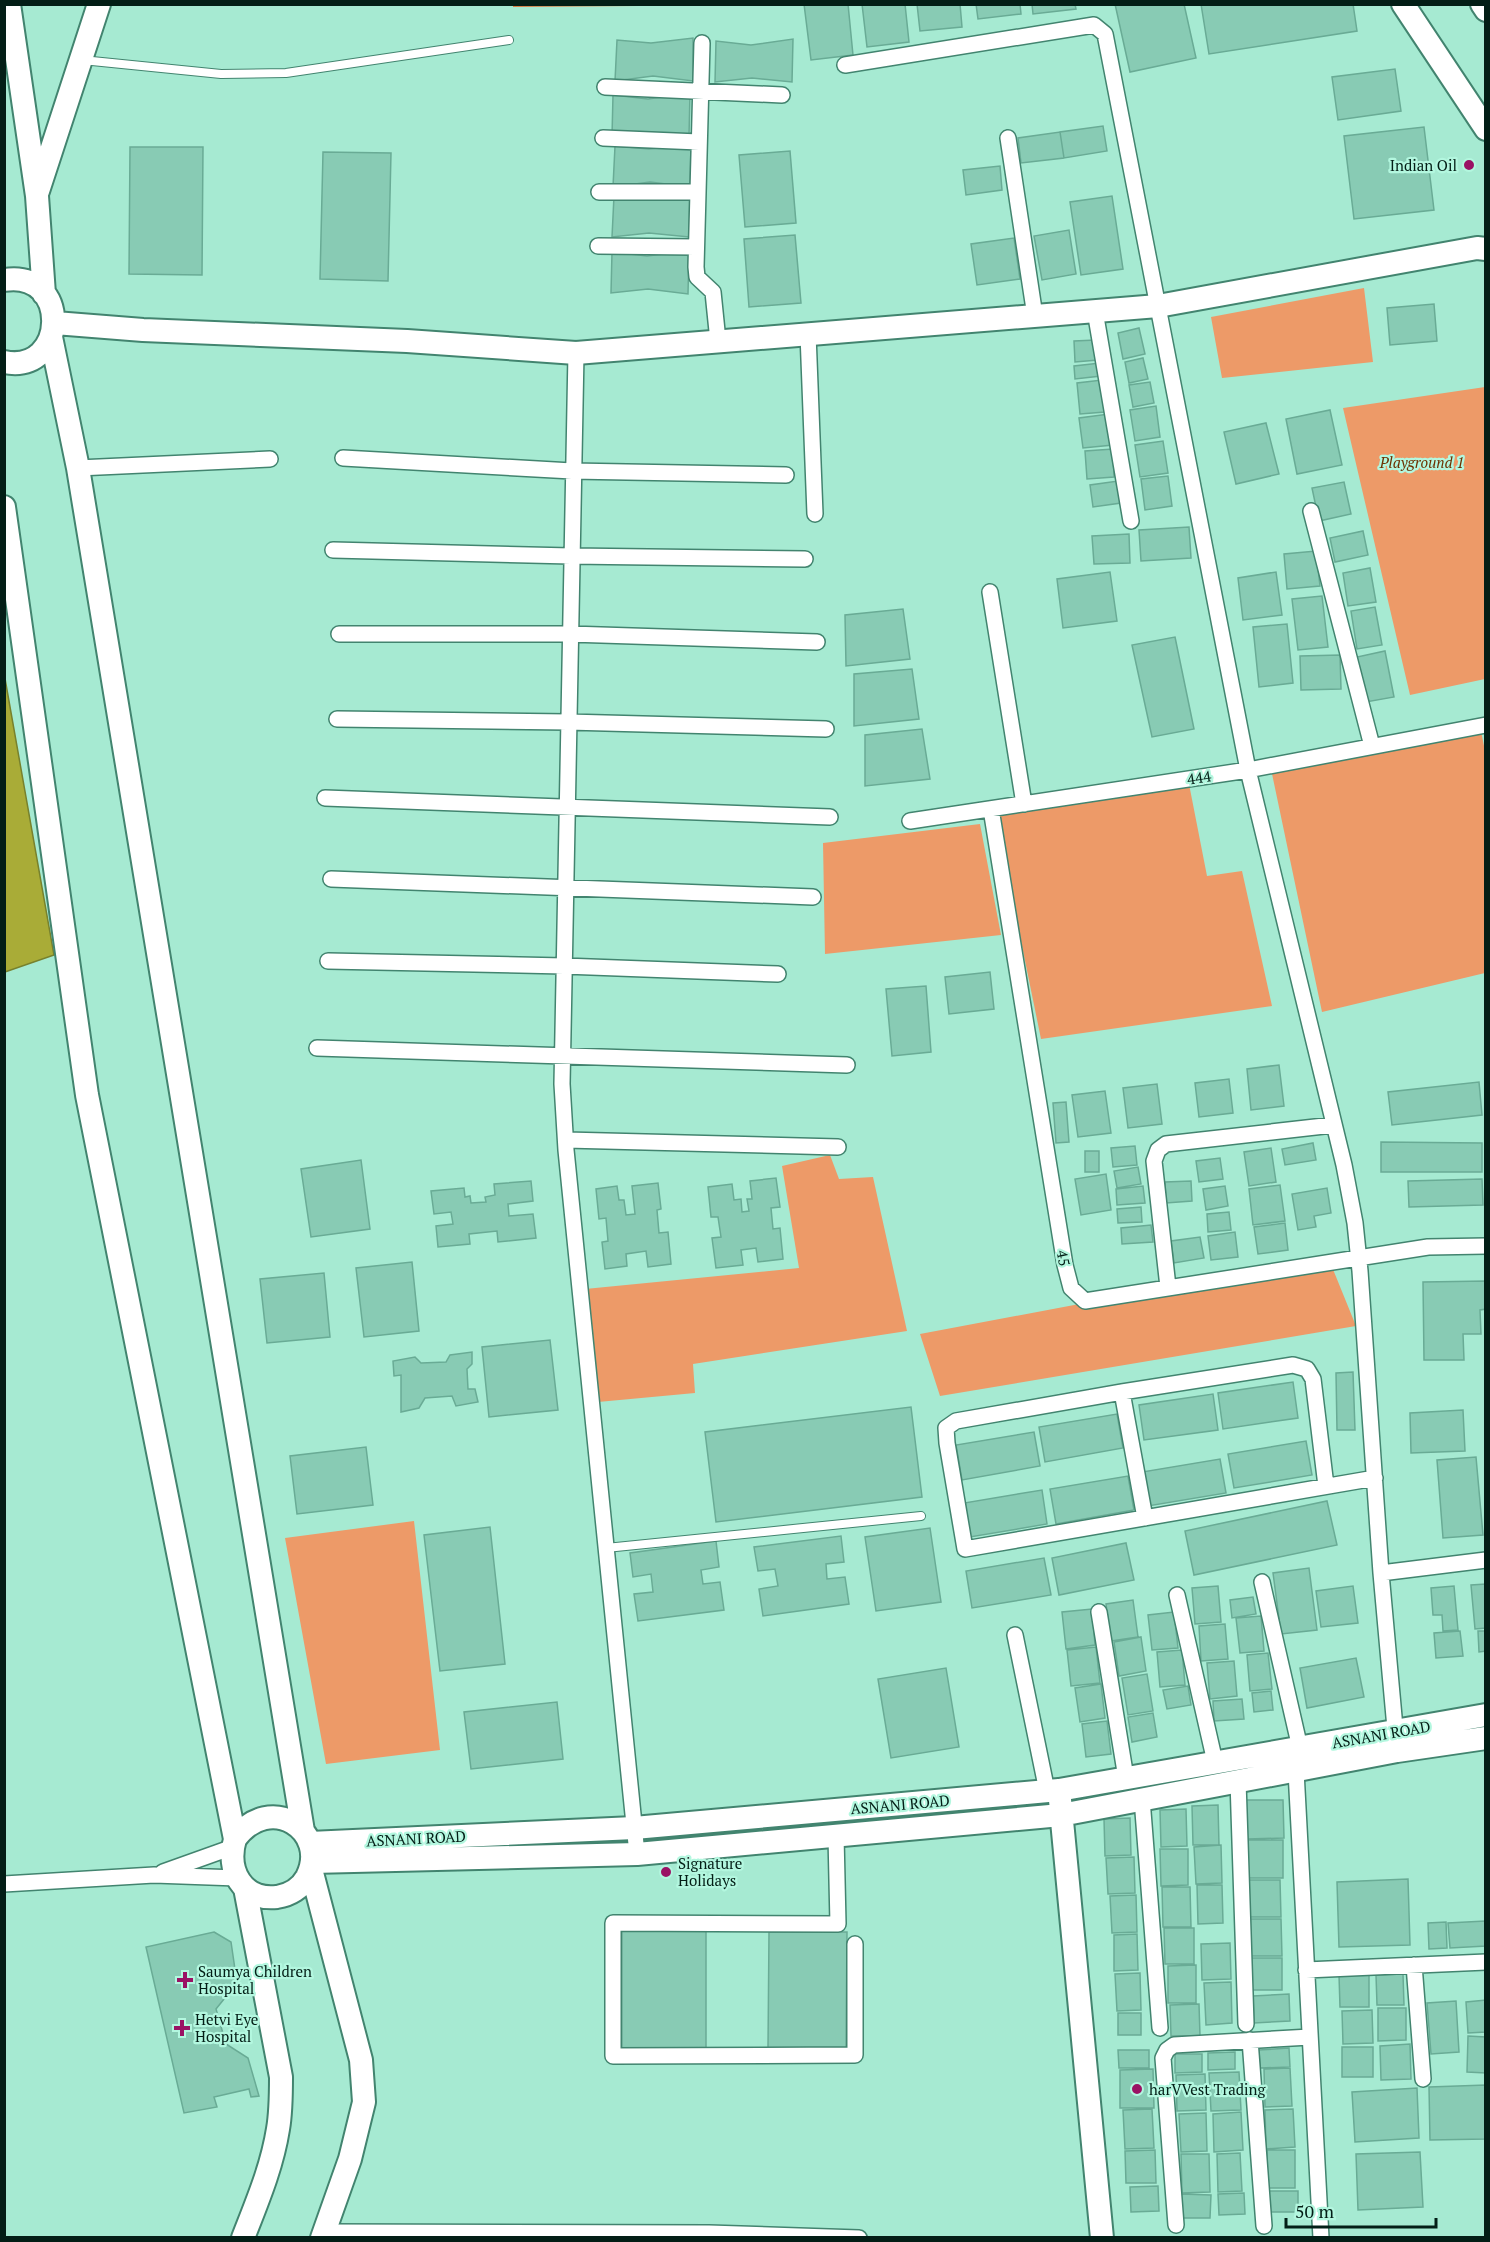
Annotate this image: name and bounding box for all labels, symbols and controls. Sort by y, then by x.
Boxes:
place label: Indian Oil [1390,155,1457,175]
marker: Indian Oil [1462,158,1476,172]
park label: Playground 1 [1379,452,1464,472]
street label: 444 [1186,765,1212,789]
street label: 45 [1053,1248,1075,1268]
street label: ASNANI ROAD [1330,1715,1432,1753]
street label: ASNANI ROAD [849,1790,951,1818]
street label: ASNANI ROAD [366,1825,466,1851]
place label: Signature Holidays [678,1853,742,1890]
marker: Signature Holidays [659,1865,673,1879]
place label: Saumya Children Hospital [198,1961,312,1998]
marker: Saumya Children Hospital [176,1971,194,1989]
place label: Hetvi Eye Hospital [195,2009,258,2046]
marker: Hetvi Eye Hospital [173,2019,191,2037]
place label: harVVest Trading [1149,2079,1266,2099]
marker: harVVest Trading [1130,2082,1144,2096]
scale bar [1286,2191,1436,2229]
text: 50 m [1295,2199,1335,2223]

